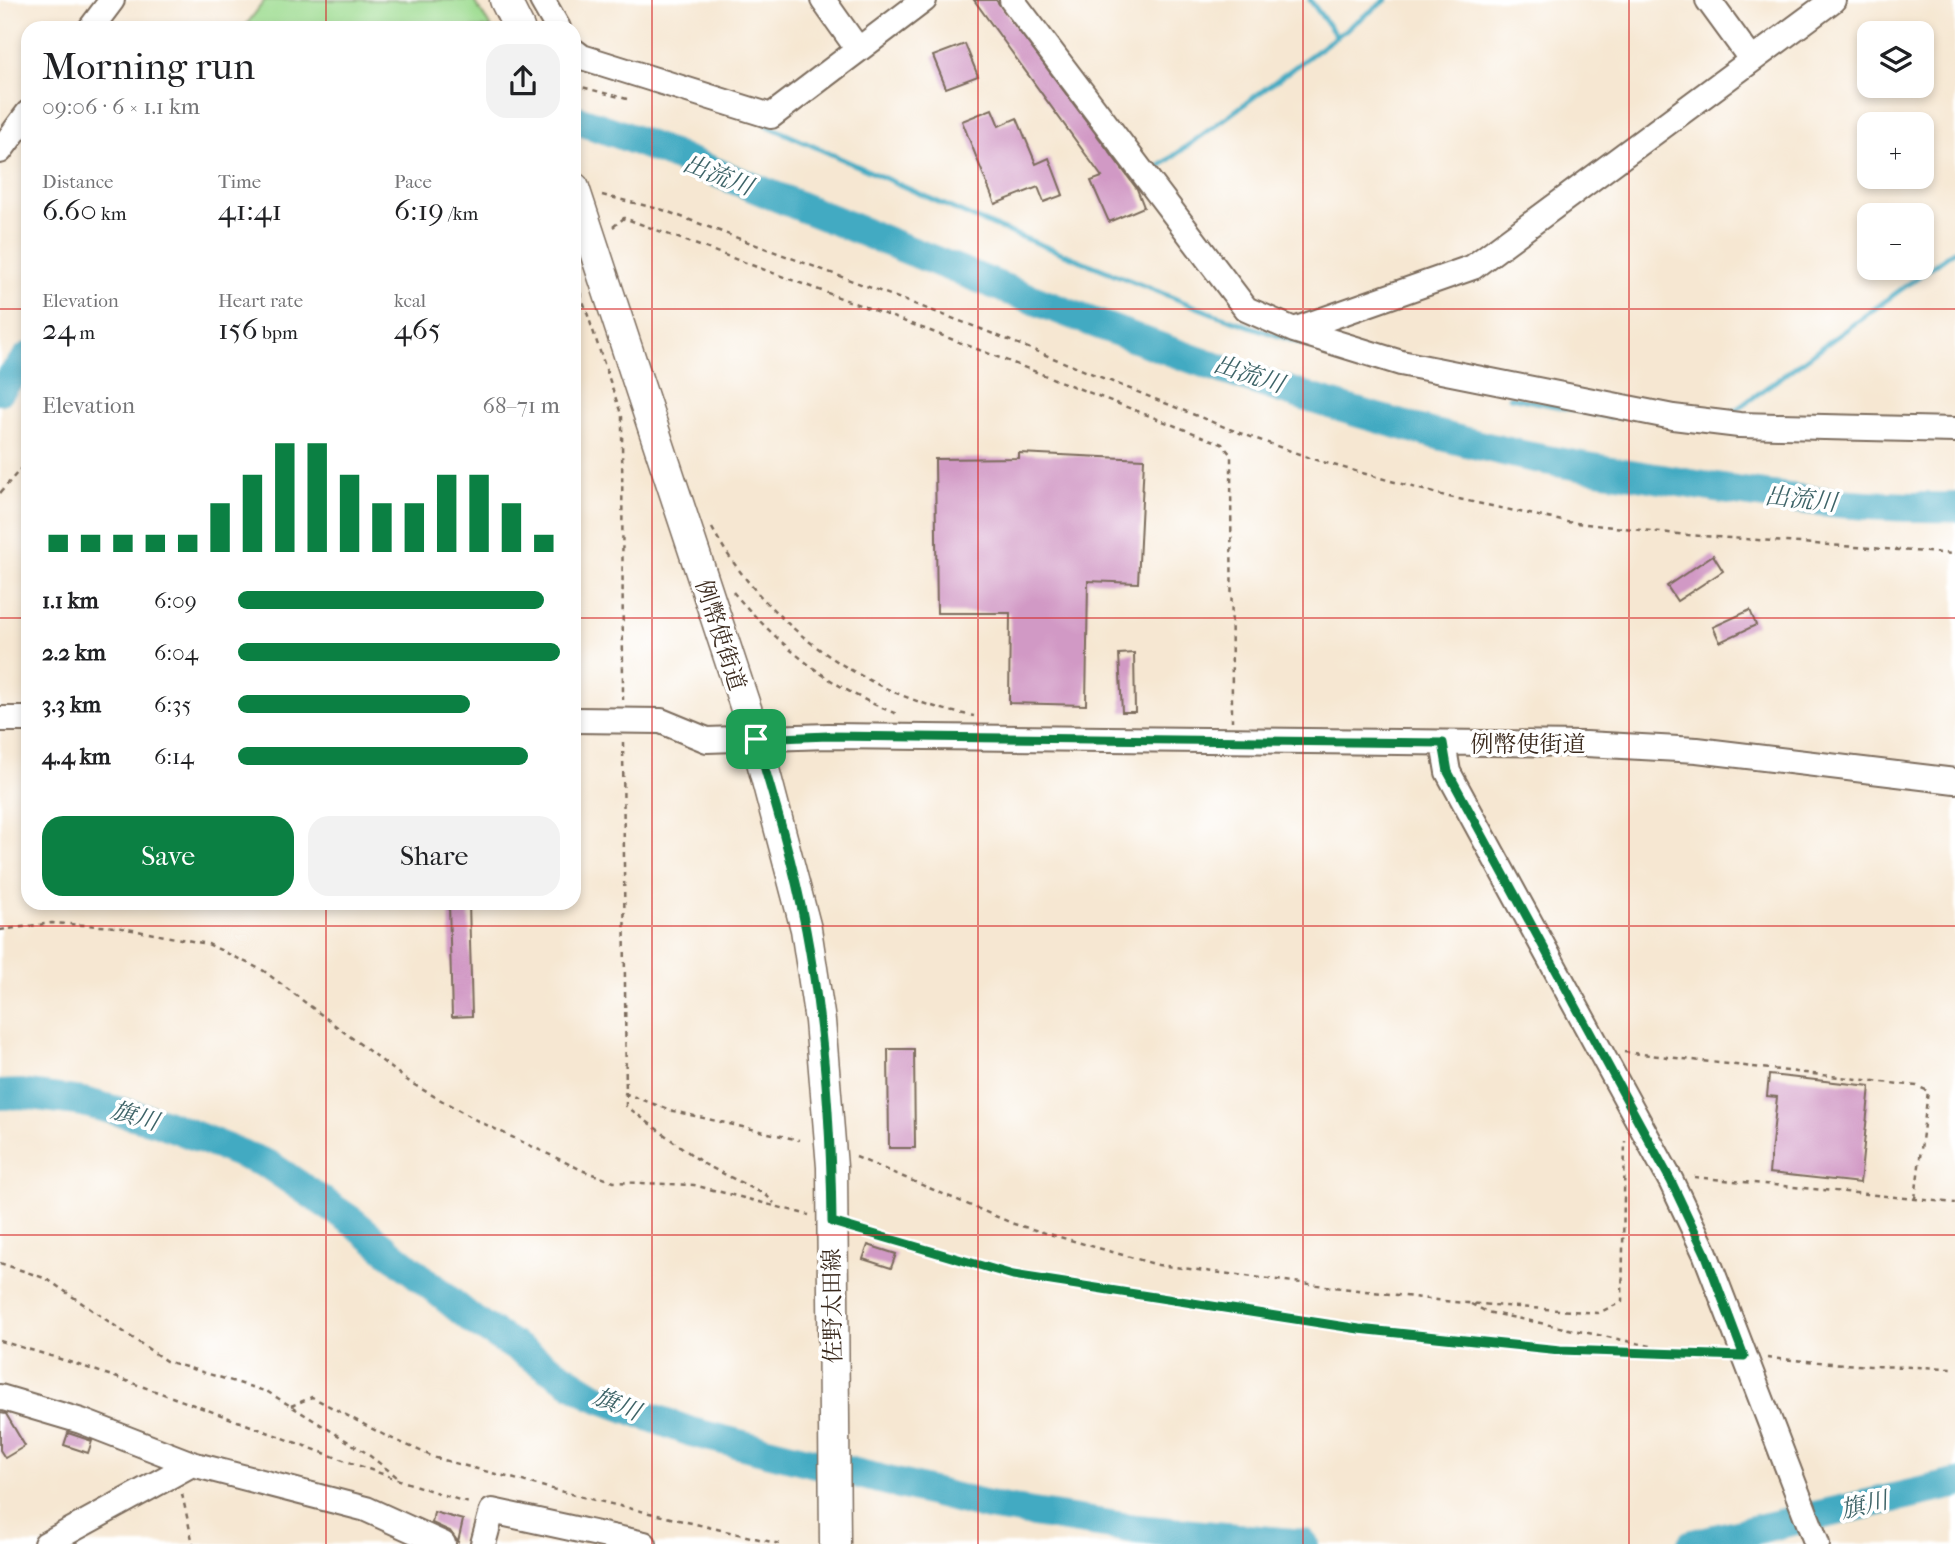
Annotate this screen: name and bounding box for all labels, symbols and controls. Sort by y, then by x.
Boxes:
map controls [1857,21,1934,280]
button: layers [1857,21,1934,98]
text: Morning run [42,44,255,89]
button: share [486,44,560,118]
text: 09:06 · 6 × 1.1 km [42,93,200,120]
button: + [1857,112,1934,189]
water label: 出流川 [679,149,759,202]
text: Distance [42,171,113,193]
text: Time [218,171,261,193]
text: Pace [394,171,432,193]
text: 6.60 [42,193,97,228]
text: 41:41 [218,193,282,228]
text: 6:19 [394,193,444,228]
text: km [97,203,127,225]
text: /km [444,203,478,225]
button: − [1857,203,1934,280]
text: Elevation [42,290,119,312]
text: Heart rate [218,290,303,312]
text: kcal [394,290,426,312]
text: 24 [42,312,75,347]
text: 156 [218,312,258,347]
text: 465 [394,312,441,347]
text: m [75,322,95,344]
text: bpm [258,322,298,344]
water label: 出流川 [1210,350,1290,399]
text: Elevation [42,392,135,419]
text: 68–71 m [483,392,560,419]
water label: 出流川 [1764,481,1841,517]
street label: 例幣使街道 [690,576,751,694]
text: 1.1 km [42,587,99,614]
text: 6:09 [154,587,197,614]
text: 2.2 km [42,639,106,666]
text: 6:04 [154,639,198,666]
text: 3.3 km [42,691,101,718]
text: 6:35 [154,691,191,718]
pin [726,709,786,769]
icon: arrive [737,720,775,758]
street label: 例幣使街道 [1471,731,1586,758]
text: 4.4 km [42,743,111,770]
text: 6:14 [154,743,194,770]
button: Save [42,816,294,896]
button: Share [308,816,560,896]
water label: 旗川 [108,1096,165,1137]
street label: 佐野太田線 [818,1248,847,1364]
water label: 旗川 [590,1382,647,1427]
water label: 旗川 [1837,1485,1893,1524]

